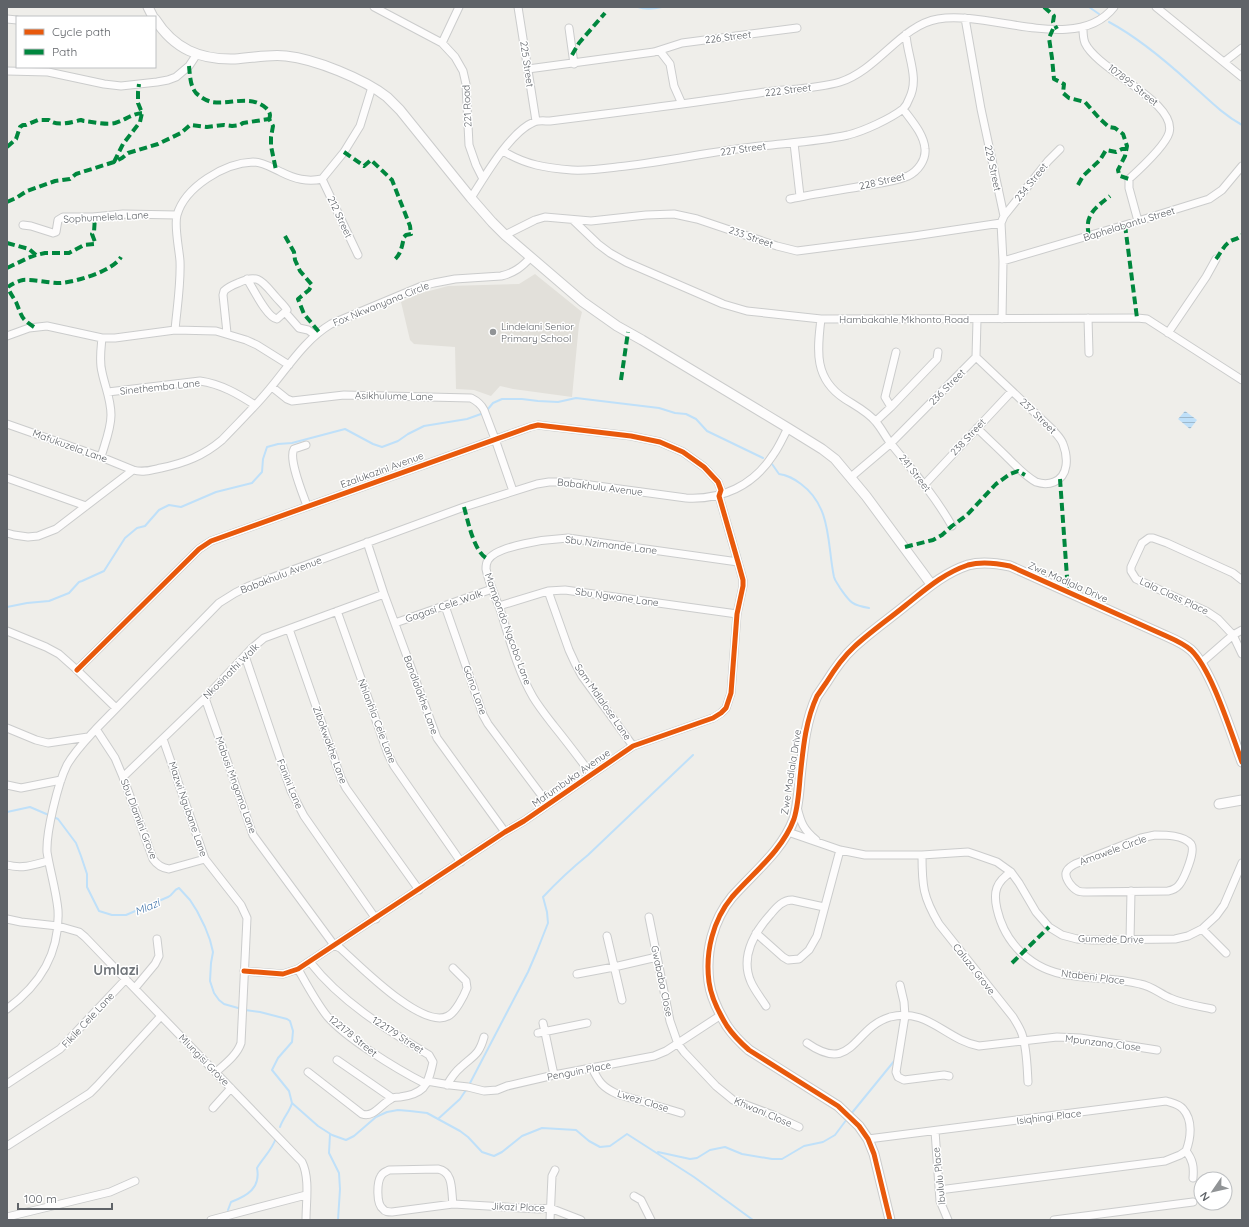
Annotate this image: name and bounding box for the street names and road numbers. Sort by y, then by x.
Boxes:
street label: 226 Street [704,28,752,46]
street label: 225 Street [517,40,537,89]
street label: 107895 Street [1105,61,1161,109]
street label: 222 Street [764,81,813,99]
street label: 221 Road [459,85,475,127]
street label: 227 Street [719,139,767,159]
street label: 229 Street [982,144,1004,193]
street label: 234 Street [1011,160,1051,204]
street label: 228 Street [858,169,907,193]
street label: 212 Street [325,194,356,241]
street label: Baphelabantu Street [1081,204,1177,244]
street label: Sophumelela Lane [63,208,149,226]
street label: 233 Street [727,223,775,251]
street label: Fox Nkwanyana Circle [331,279,431,329]
street label: Hambakahle Mkhonto Road [839,313,969,326]
street label: 236 Street [926,366,968,408]
street label: Sinethemba Lane [119,376,201,398]
street label: Asikhulume Lane [355,389,434,403]
street label: 237 Street [1017,395,1059,437]
street label: 238 Street [947,415,989,458]
street label: Mafukuzela Lane [31,426,110,466]
street label: Ezalukazini Avenue [339,449,426,491]
street label: 241 Street [896,452,934,495]
street label: Babakhulu Avenue [556,475,644,499]
street label: Sbu Nzimande Lane [564,533,658,557]
street label: Babakhulu Avenue [238,553,324,597]
street label: Zwe Madlala Drive [1026,559,1110,606]
street label: Mampondo Ngcobo Lane [482,571,534,687]
street label: Lala Class Place [1137,574,1211,618]
street label: Sbu Ngwane Lane [574,585,660,609]
street label: Gagasi Cele Walk [404,587,484,625]
street label: Nkosinathi Walk [200,640,262,702]
street label: Bandlalakhe Lane [401,654,441,737]
street label: Sam Mdlalose Lane [572,661,634,743]
street label: Gcino Lane [460,664,490,717]
street label: Nhlanhla Cele Lane [355,677,399,765]
street label: Zibokwakhe Lane [310,704,350,786]
street label: Zwe Madlala Drive [778,728,804,816]
street label: Mabusi Mngoma Lane [212,735,260,836]
street label: Mafumbuka Avenue [529,746,613,810]
street label: Fanini Lane [274,757,306,811]
street label: Mazwi Ngubane Lane [166,760,210,859]
street label: Sbu Dlamini Grove [118,777,160,861]
street label: Amawele Circle [1078,832,1149,868]
street label: Gumede Drive [1078,932,1144,946]
street label: Caluza Grove [950,941,998,998]
street label: Gwababa Close [648,944,676,1018]
street label: Ntabeni Place [1060,967,1126,987]
street label: Fikile Cele Lane [59,989,117,1051]
street label: 122178 Street [326,1012,381,1060]
street label: 122179 Street [370,1013,427,1057]
street label: Mlungisi Grove [176,1031,232,1089]
street label: Mpunzana Close [1064,1032,1142,1054]
street label: Penguin Place [546,1058,612,1084]
street label: Lwezi Close [616,1087,671,1115]
street label: Khwani Close [732,1094,794,1130]
street label: Isiqhingi Place [1016,1107,1083,1127]
street label: Ibululu Place [929,1146,948,1206]
street label: Jikazi Place [491,1200,546,1214]

